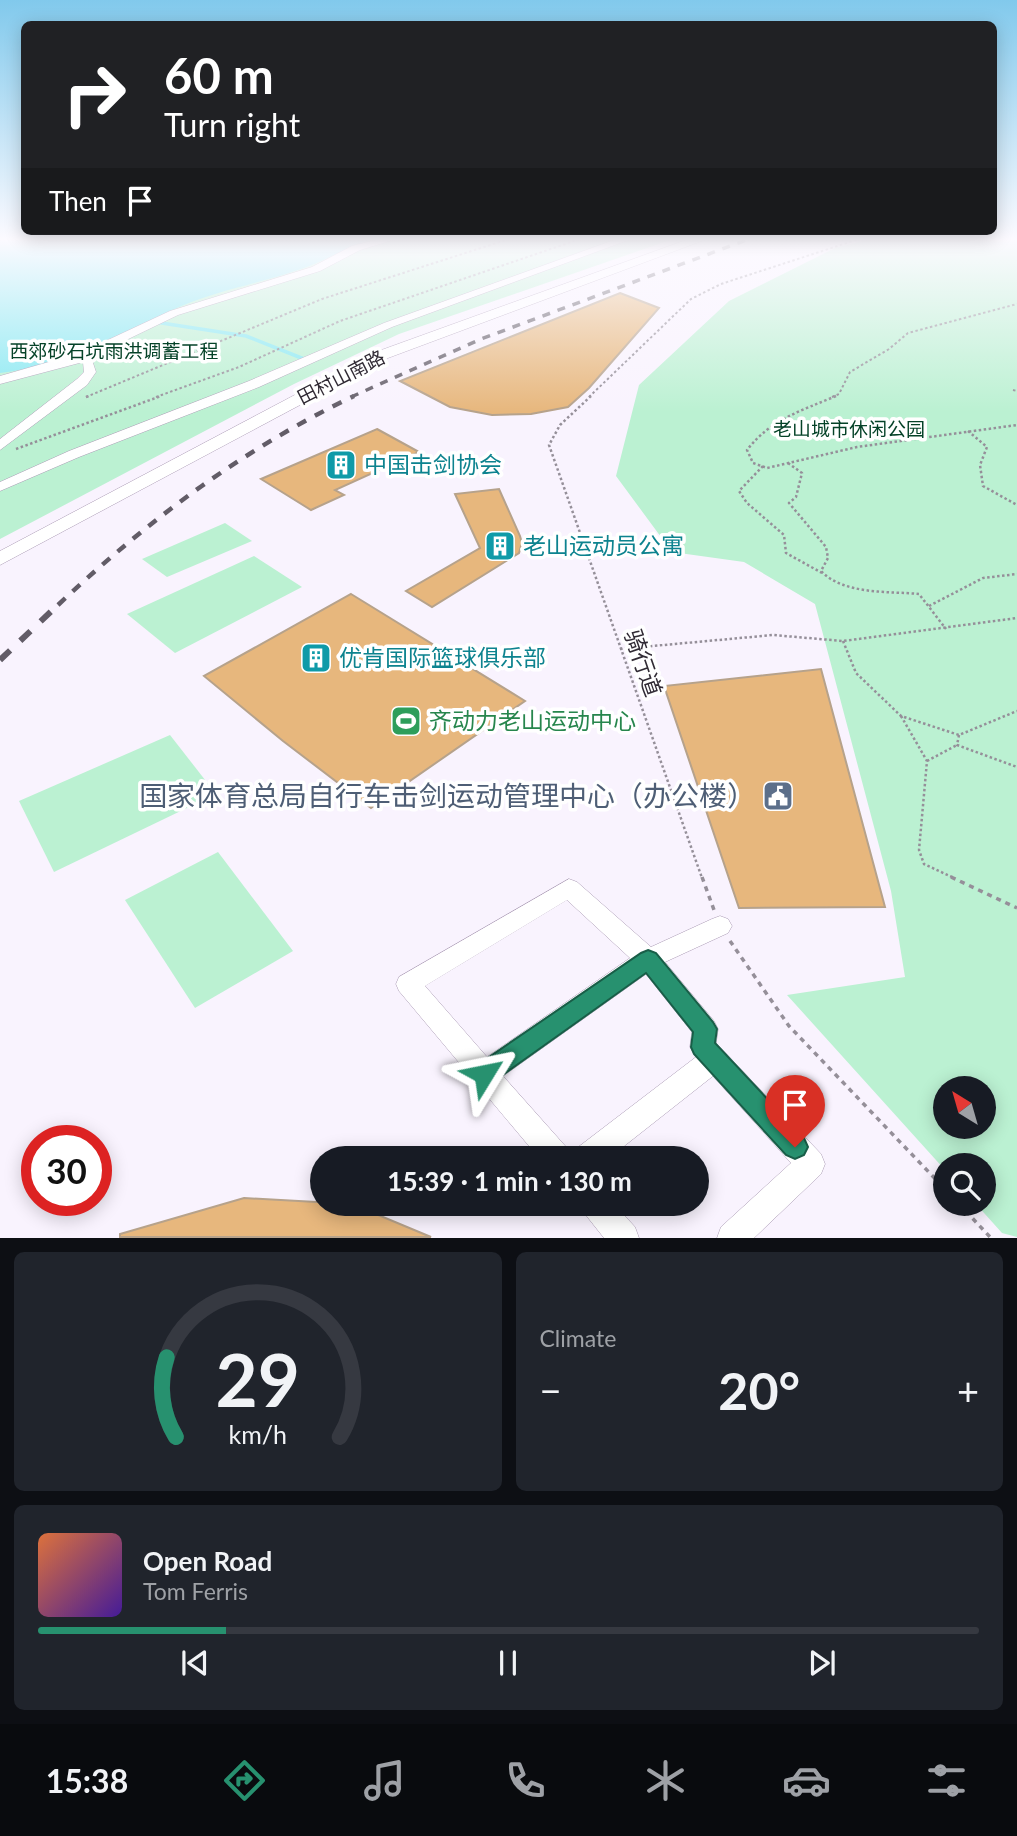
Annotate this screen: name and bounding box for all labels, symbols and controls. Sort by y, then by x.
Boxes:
text: 60 m [164,46,274,104]
icon: right [49,49,140,140]
text: Turn right [164,105,300,144]
icon: arrive [121,182,159,220]
text: Then [49,185,107,217]
park label: 西郊砂石坑雨洪调蓄工程 [9,339,219,362]
street label: 田村山南路 [293,345,388,408]
park label: 老山城市休闲公园 [773,417,925,440]
building icon: 中国击剑协会 [324,448,358,482]
place label: 中国击剑协会 [364,450,502,478]
building icon: 老山运动员公寓 [483,529,517,563]
place label: 老山运动员公寓 [523,531,684,559]
street label: 骑行道 [619,625,668,700]
building icon: 优肯国际篮球俱乐部 [299,641,333,675]
place label: 优肯国际篮球俱乐部 [339,643,546,671]
sports icon: 齐动力老山运动中心 [389,704,423,738]
place label: 齐动力老山运动中心 [429,706,636,734]
place label: 国家体育总局自行车击剑运动管理中心（办公楼） [139,778,755,812]
public building icon: 国家体育总局自行车击剑运动管理中心（办公楼） [761,779,795,813]
position arrow [447,1037,521,1111]
pin [765,1075,825,1147]
north arrow [933,1076,996,1139]
map controls [933,1076,996,1216]
icon: arrive [776,1086,814,1124]
speed limit sign: 30 [21,1125,112,1216]
button: search [933,1153,996,1216]
text: 15:39 · 1 min · 130 m [387,1165,632,1197]
text: Climate [540,1324,616,1352]
text: 29 [216,1336,300,1424]
text: 20° [718,1359,800,1421]
text: − [540,1367,562,1413]
text: + [957,1367,979,1413]
text: km/h [228,1419,287,1449]
text: Open Road [143,1545,272,1577]
text: Tom Ferris [143,1577,248,1605]
icon: previous [176,1644,214,1682]
icon: pause [489,1644,527,1682]
icon: next [803,1644,841,1682]
icon: directions [220,1756,269,1805]
icon: music [360,1756,409,1805]
icon: phone [501,1756,550,1805]
icon: climate [641,1756,690,1805]
icon: car [782,1756,831,1805]
icon: filters [922,1756,971,1805]
text: 15:38 [46,1761,128,1800]

